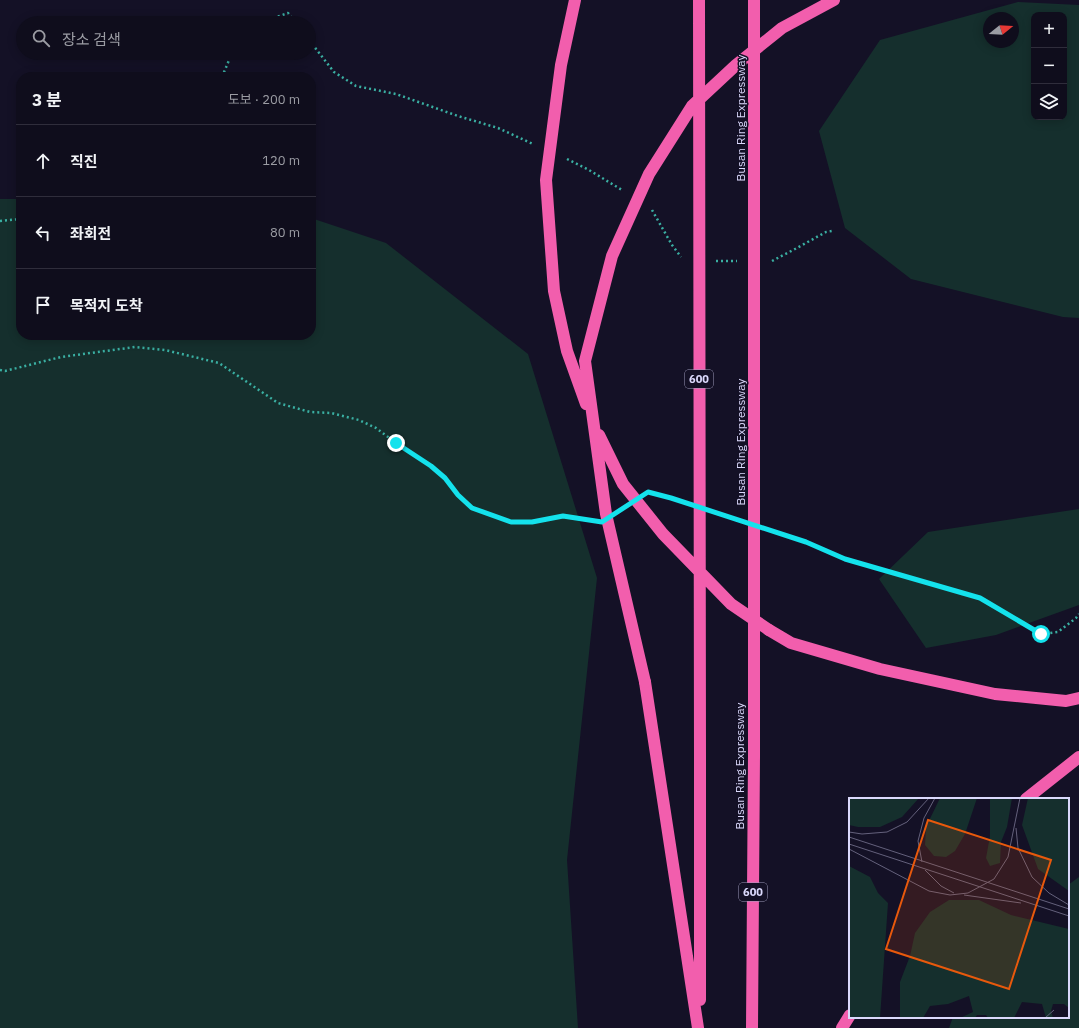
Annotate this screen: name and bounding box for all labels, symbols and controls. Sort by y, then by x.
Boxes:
north arrow [983,12,1019,48]
map controls [1031,12,1067,120]
button: + [1031,12,1067,48]
search box [16,16,316,60]
icon: search [30,27,52,49]
text: 장소 검색 [62,30,121,49]
button: − [1031,48,1067,84]
street label: Busan Ring Expressway [733,54,748,182]
button: layers [1031,84,1067,120]
text: 3 분 [32,89,62,111]
text: 도보 · 200 m [228,91,300,108]
icon: ahead [32,150,54,172]
text: 직진 [70,152,98,171]
text: 120 m [262,152,300,169]
icon: left [32,222,54,244]
text: 좌회전 [70,224,111,243]
text: 80 m [270,224,300,241]
icon: arrive [32,294,54,316]
text: 목적지 도착 [70,296,143,315]
road number: 600 [685,370,713,388]
street label: Busan Ring Expressway [733,378,748,506]
route end [387,434,405,452]
route start [1032,625,1050,643]
street label: Busan Ring Expressway [732,702,747,830]
inset map [849,798,1069,1018]
road number: 600 [739,883,767,901]

